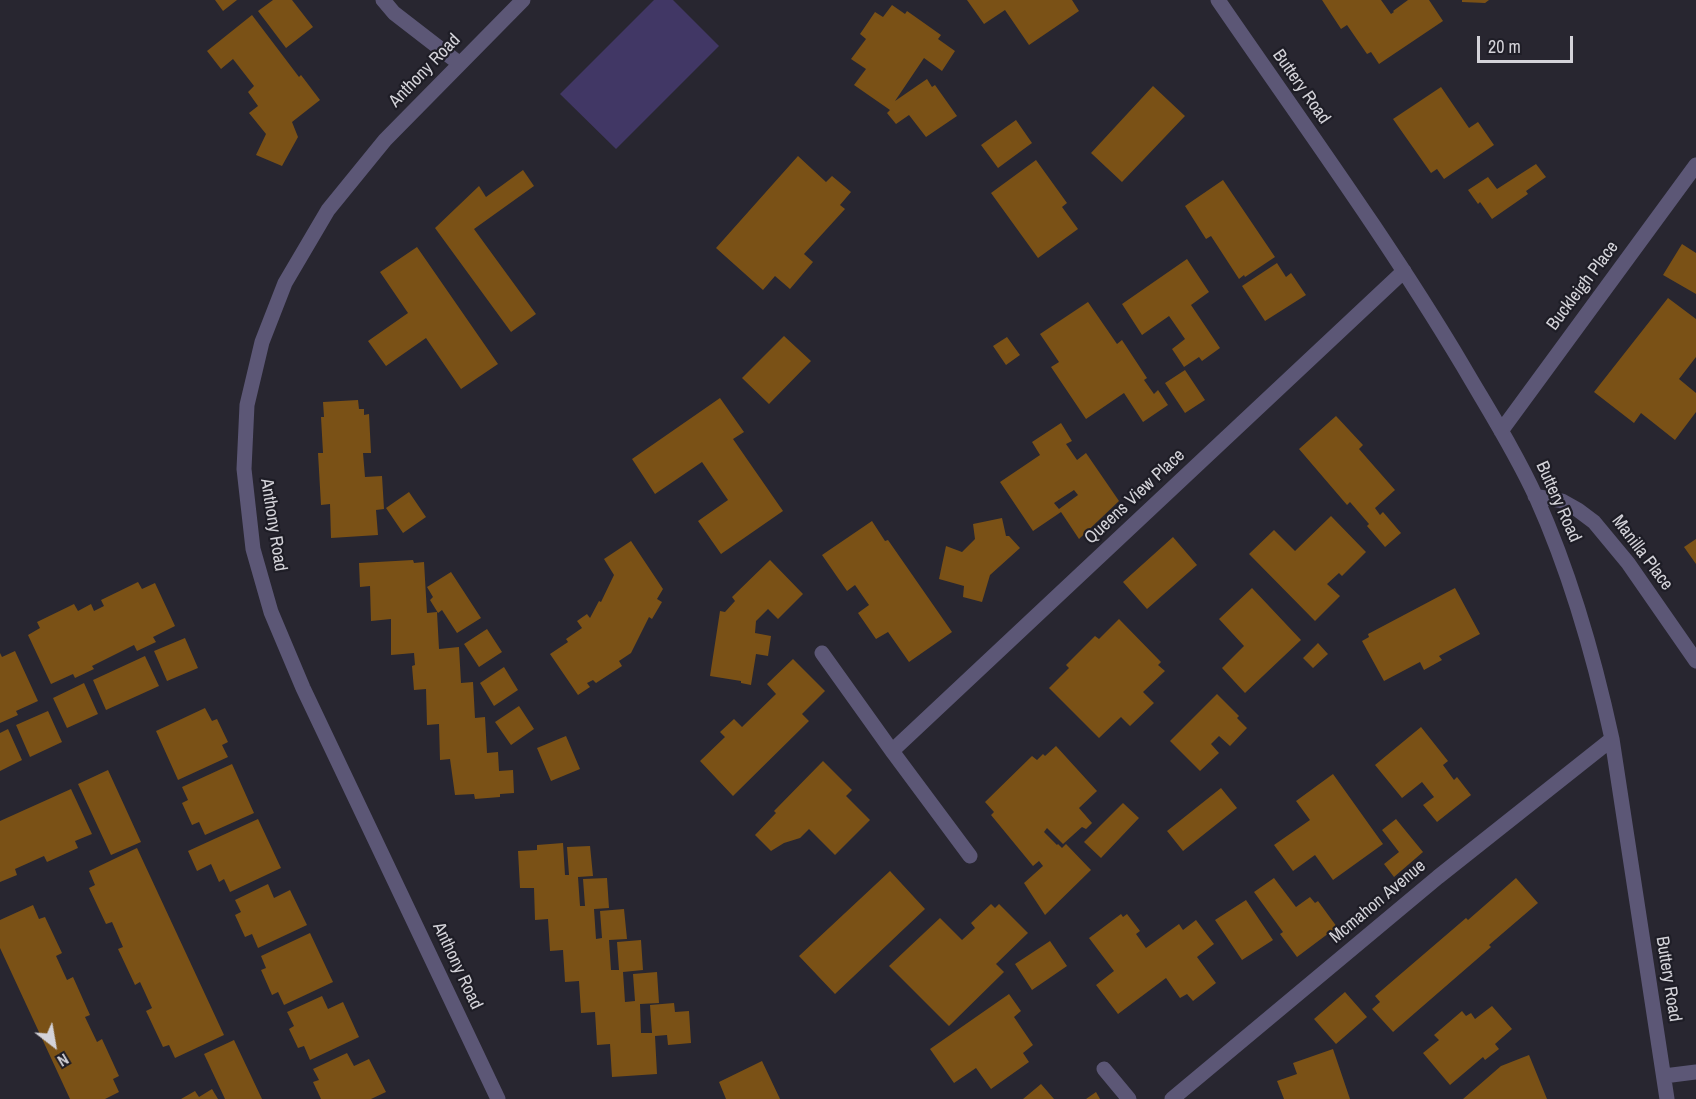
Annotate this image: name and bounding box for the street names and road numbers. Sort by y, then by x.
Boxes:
street label: Anthony Road [385,30,465,112]
street label: Buttery Road [1267,46,1335,128]
street label: Buckleigh Place [1543,237,1623,335]
street label: Queens View Place [1080,445,1190,549]
street label: Buttery Road [1531,458,1585,546]
street label: Anthony Road [255,477,291,573]
street label: Manilla Place [1607,511,1677,595]
street label: Mcmahon Avenue [1326,856,1430,948]
street label: Anthony Road [427,919,487,1013]
street label: Buttery Road [1651,935,1685,1023]

